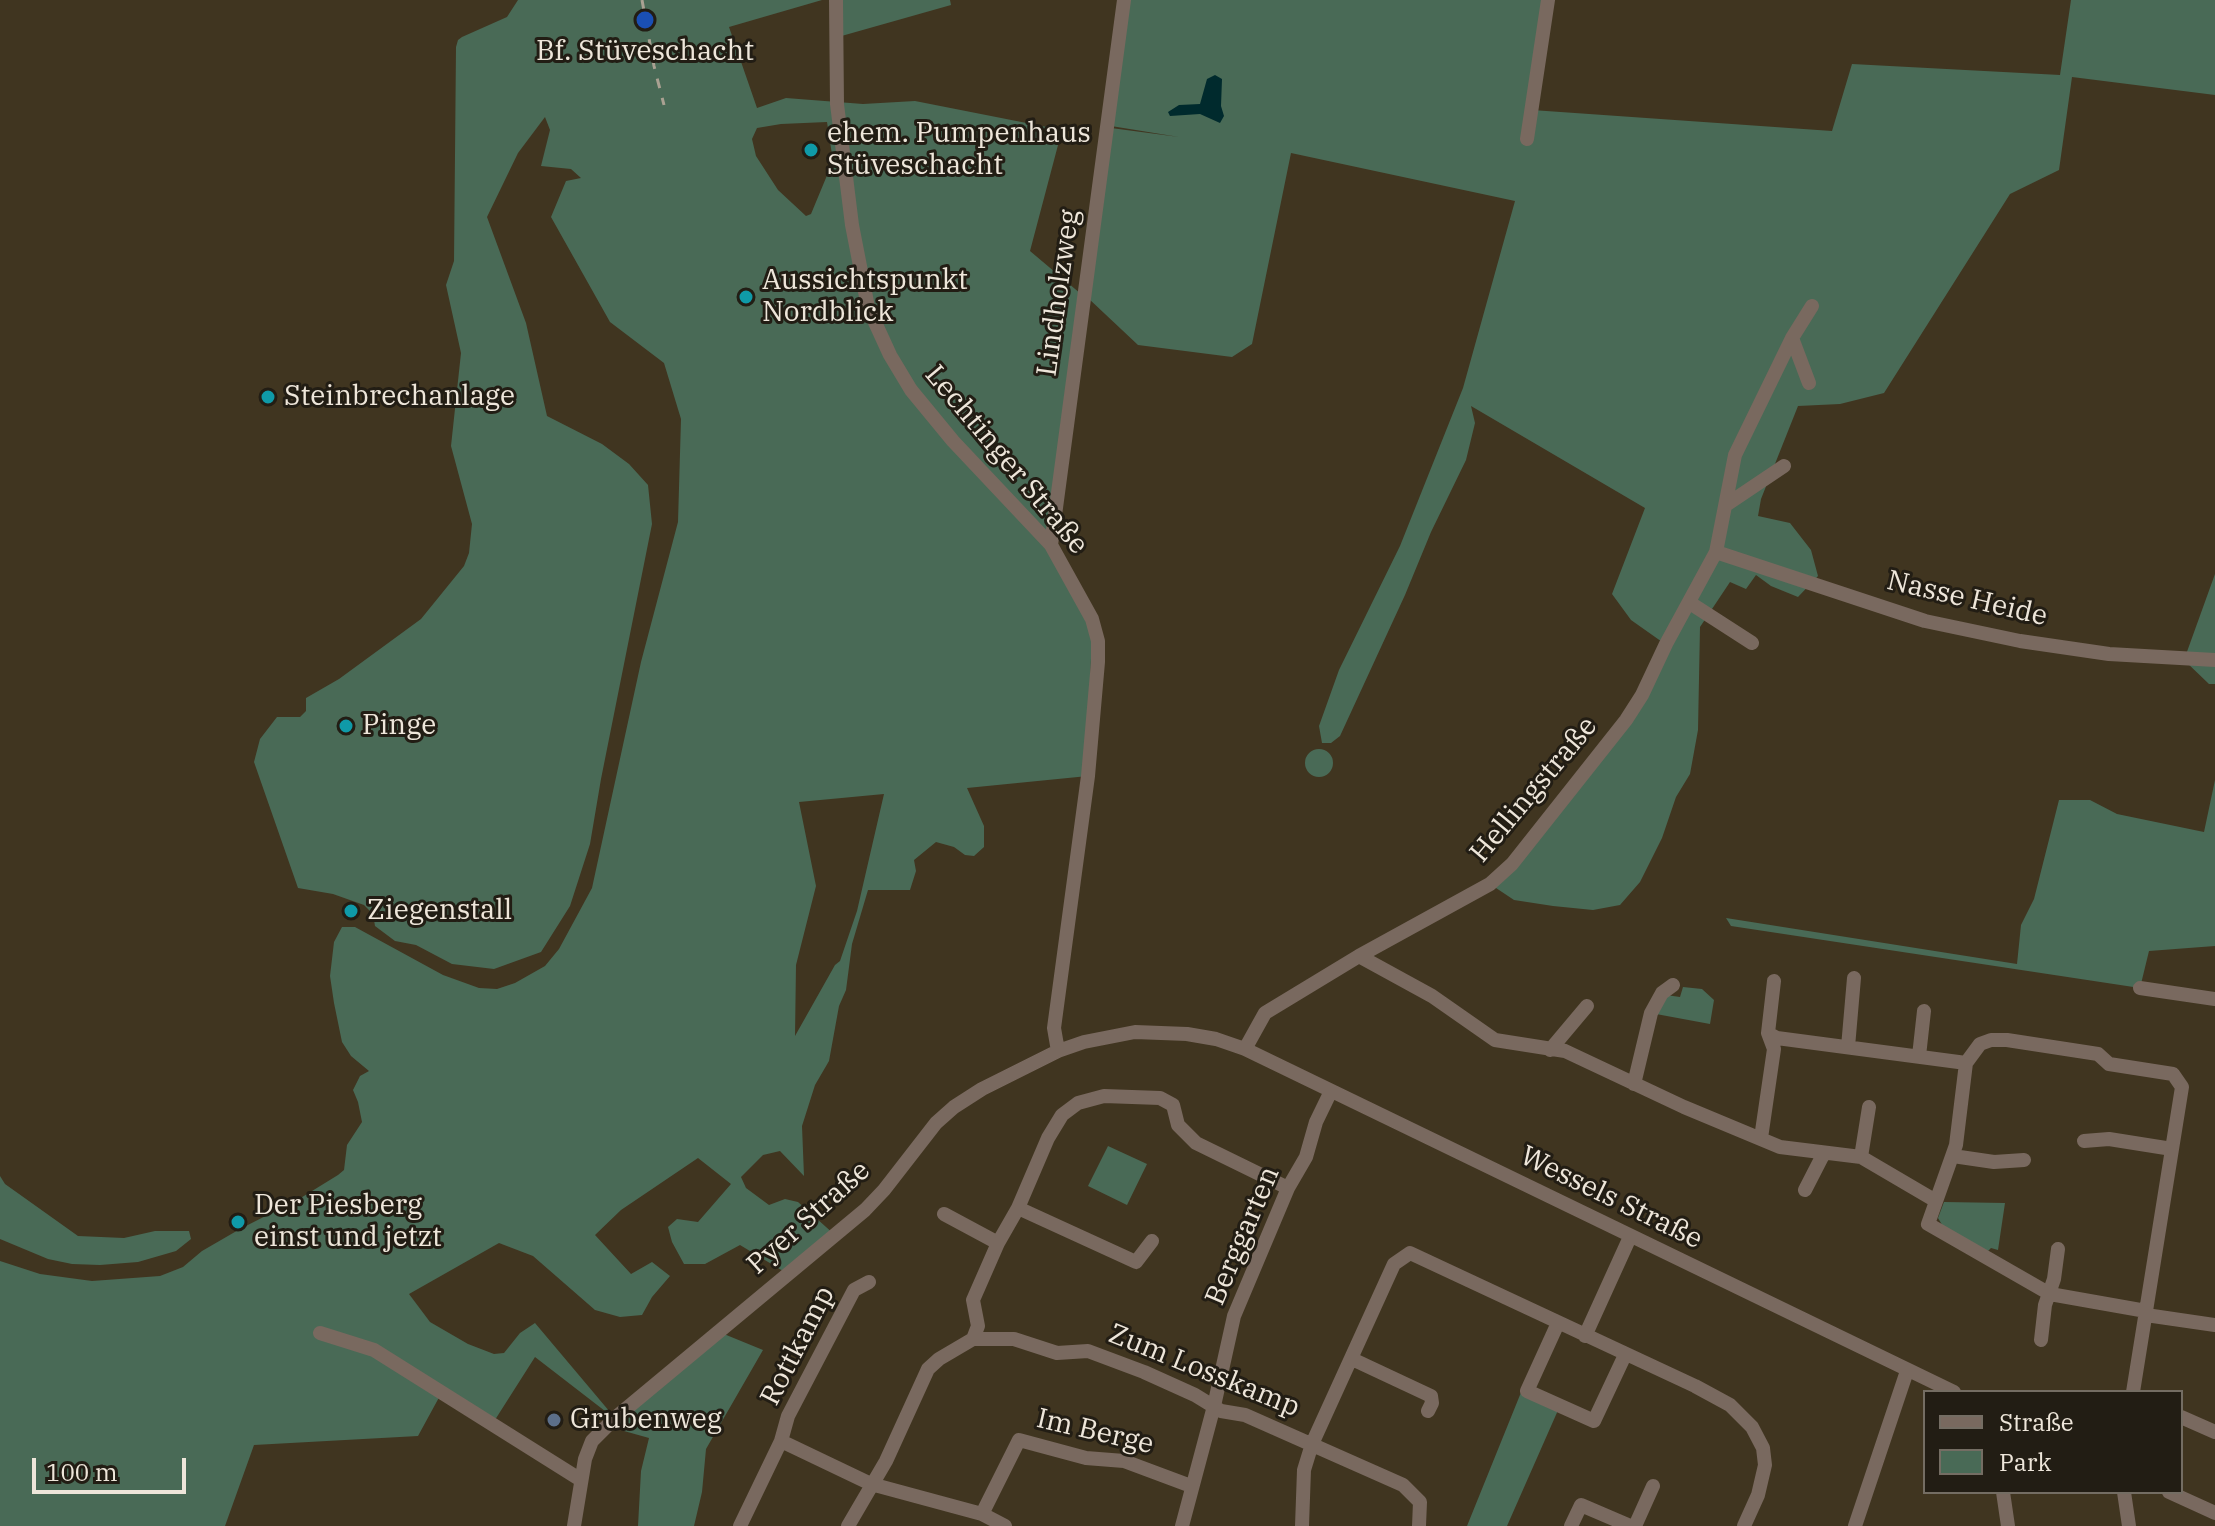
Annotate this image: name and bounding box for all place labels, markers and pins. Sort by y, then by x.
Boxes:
marker: Bf. Stüveschacht [634,9,656,31]
place label: Bf. Stüveschacht [536,35,754,69]
place label: ehem. Pumpenhaus Stüveschacht [827,117,1091,183]
marker: ehem. Pumpenhaus Stüveschacht [802,141,820,159]
place label: Aussichtspunkt Nordblick [762,264,968,330]
marker: Aussichtspunkt Nordblick [737,288,755,306]
place label: Steinbrechanlage [284,380,515,414]
marker: Steinbrechanlage [259,388,277,406]
place label: Pinge [362,709,436,743]
marker: Pinge [337,717,355,735]
place label: Ziegenstall [367,894,512,928]
marker: Ziegenstall [342,902,360,920]
place label: Der Piesberg einst und jetzt [254,1189,442,1255]
marker: Der Piesberg einst und jetzt [229,1213,247,1231]
place label: Grubenweg [570,1403,722,1437]
marker: Grubenweg [545,1411,563,1429]

